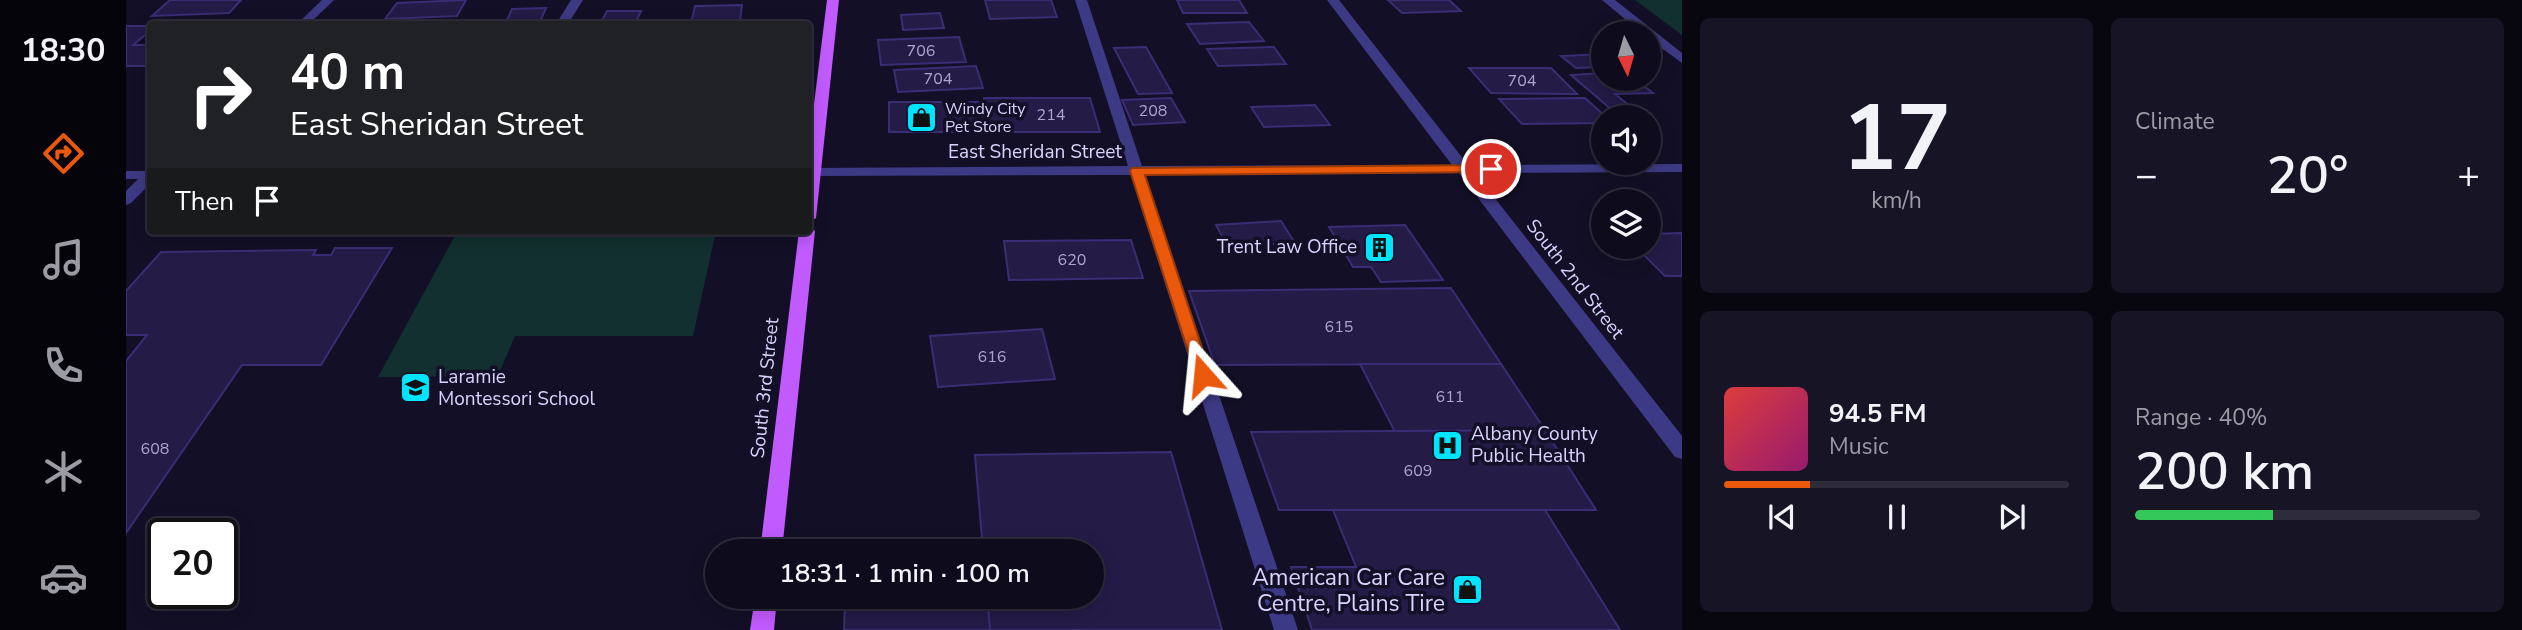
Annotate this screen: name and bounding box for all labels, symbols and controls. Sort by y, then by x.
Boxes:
north arrow [1591,21,1661,91]
map controls [1591,21,1661,259]
text: 18:30 [21,29,105,72]
text: 40 m [290,39,405,106]
house number: 706 [907,40,935,62]
icon: right [175,49,266,140]
house number: 704 [924,68,953,90]
house number: 704 [1508,70,1537,92]
text: 17 [1842,77,1951,201]
place label: Windy City Pet Store [945,98,1026,138]
house number: 208 [1139,100,1167,122]
shop icon: Windy City Pet Store [905,101,939,135]
text: East Sheridan Street [290,103,583,146]
house number: 214 [1037,104,1066,126]
button: sound [1591,105,1661,175]
text: Climate [2135,106,2215,137]
icon: directions [39,129,88,178]
street label: East Sheridan Street [948,139,1122,165]
pin [1461,139,1521,199]
text: 20° [2267,140,2348,211]
icon: arrive [1472,150,1510,188]
text: − [2135,150,2158,201]
text: + [2457,150,2480,201]
icon: arrive [248,182,286,220]
text: Then [175,184,234,219]
text: km/h [1871,185,1922,216]
button: layers [1591,189,1661,259]
street label: South 2nd Street [1520,214,1630,344]
building icon: Trent Law Office [1363,230,1397,264]
place label: Trent Law Office [1217,234,1357,260]
icon: music [39,235,88,284]
house number: 620 [1058,249,1086,271]
street label: South 3rd Street [745,316,785,460]
house number: 615 [1325,316,1353,338]
position arrow [1166,338,1240,412]
icon: phone [39,341,88,390]
house number: 616 [978,346,1006,368]
place label: Laramie Montessori School [438,364,596,412]
school or university icon: Laramie Montessori School [398,371,432,405]
house number: 611 [1436,386,1464,408]
text: 94.5 FM [1829,396,1926,431]
text: Range · 40% [2135,402,2267,433]
place label: Albany County Public Health [1471,421,1598,469]
hospital icon: Albany County Public Health [1431,428,1465,462]
text: Music [1829,431,1889,462]
text: 200 km [2135,436,2314,507]
house number: 608 [141,438,169,460]
icon: climate [39,447,88,496]
house number: 609 [1404,460,1432,482]
icon: previous [1763,498,1801,536]
icon: pause [1878,498,1916,536]
icon: next [1993,498,2031,536]
speed limit sign: 20 [147,518,238,609]
icon: car [39,553,88,602]
text: 18:31 · 1 min · 100 m [779,556,1030,591]
place label: American Car Care Centre, Plains Tire [1252,562,1445,619]
shop icon: American Car Care Centre, Plains Tire [1451,573,1485,607]

